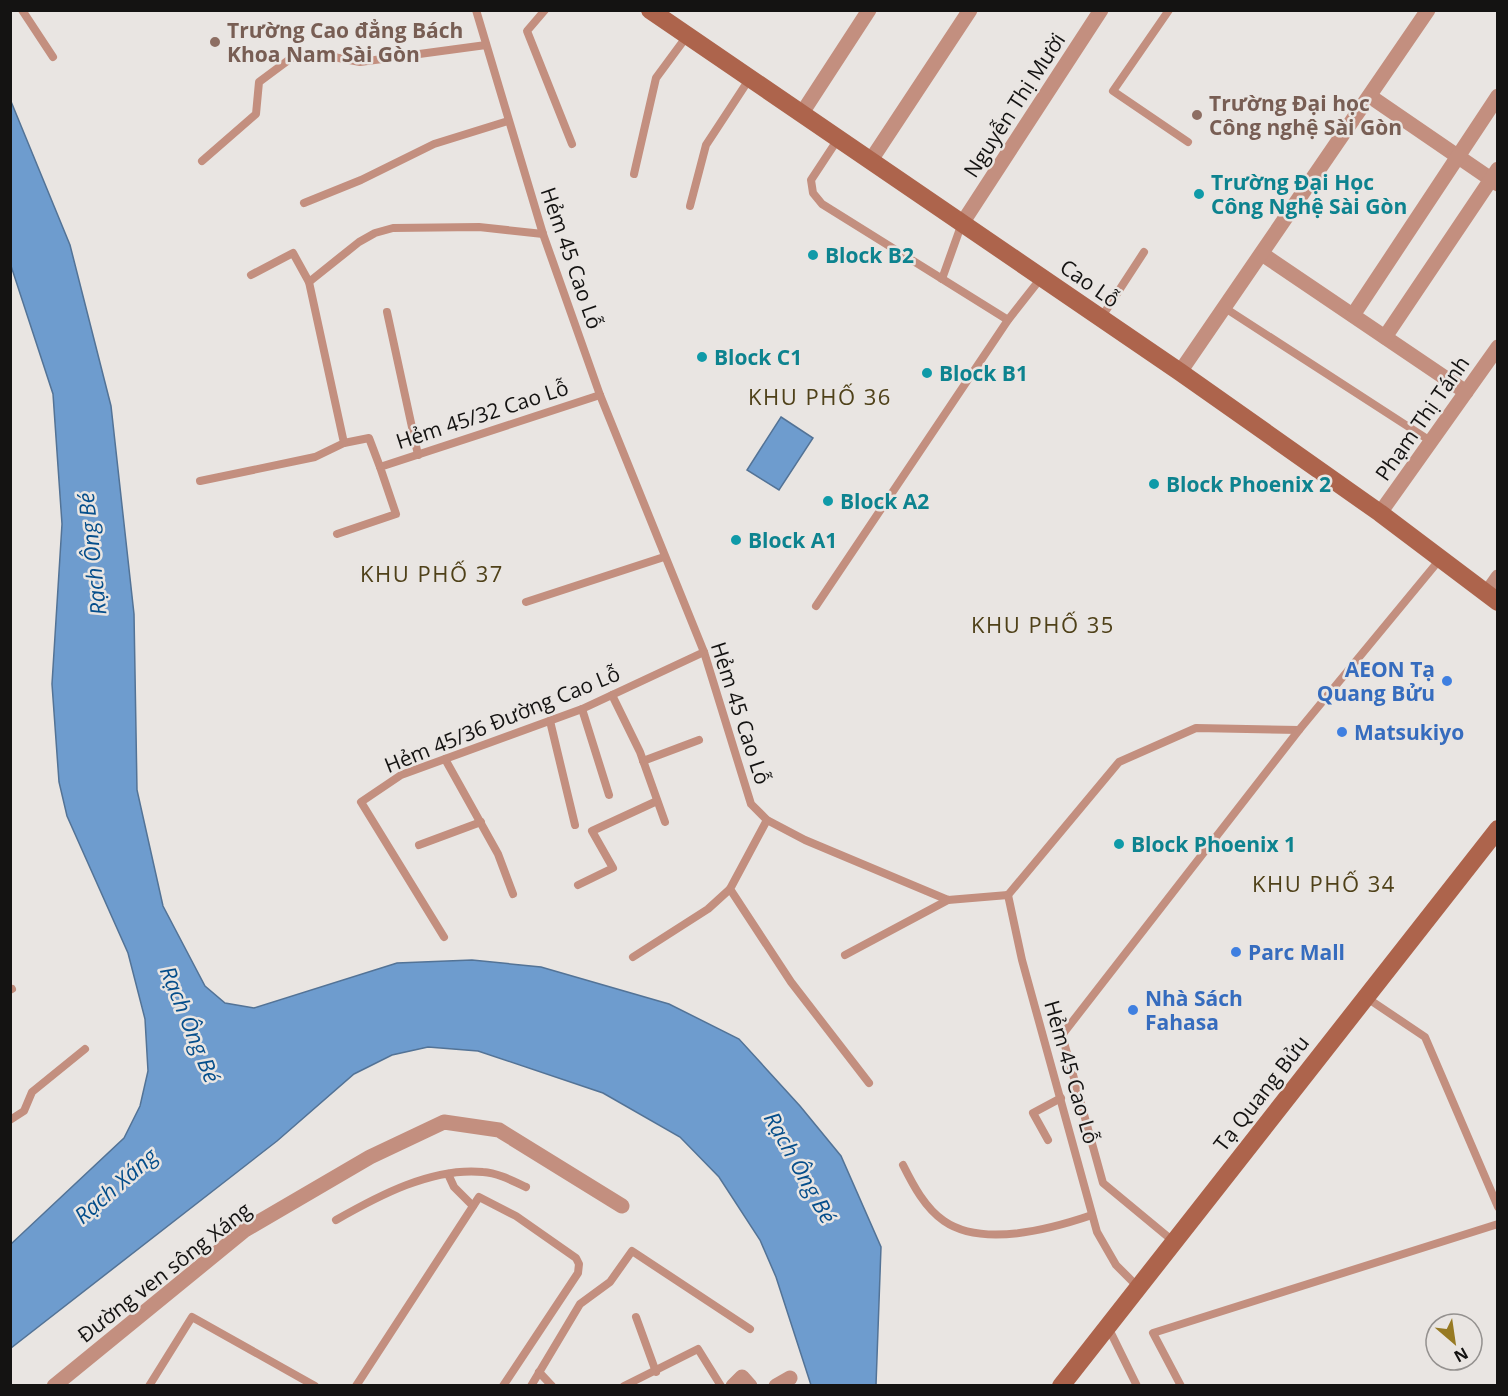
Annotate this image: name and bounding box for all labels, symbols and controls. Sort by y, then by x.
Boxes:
place label: Trường Cao đẳng Bách Khoa Nam Sài Gòn [227,16,463,68]
street label: Nguyễn Thị Mười [957,27,1071,183]
marker: Trường Cao đẳng Bách Khoa Nam Sài Gòn [208,35,222,49]
place label: Trường Đại học Công nghệ Sài Gòn [1209,89,1402,141]
marker: Trường Đại học Công nghệ Sài Gòn [1190,108,1204,122]
place label: Trường Đại Học Công Nghệ Sài Gòn [1211,168,1407,220]
street label: Hẻm 45 Cao Lỗ [535,183,609,333]
marker: Trường Đại Học Công Nghệ Sài Gòn [1192,187,1206,201]
place label: Block B2 [825,241,914,269]
marker: Block B2 [806,248,820,262]
street label: Cao Lỗ [1055,252,1125,314]
place label: Block C1 [714,343,802,371]
marker: Block C1 [695,350,709,364]
street label: Phạm Thị Tánh [1369,350,1475,486]
place label: Block B1 [939,359,1028,387]
marker: Block B1 [920,366,934,380]
street label: Hẻm 45/32 Cao Lỗ [392,373,572,455]
district label: KHU PHỐ 36 [748,381,892,411]
place label: Block Phoenix 2 [1166,470,1331,498]
marker: Block Phoenix 2 [1147,477,1161,491]
place label: Block A2 [840,487,929,515]
water label: Rạch Ông Bé [70,491,112,617]
marker: Block A2 [821,494,835,508]
place label: Block A1 [748,526,837,554]
marker: Block A1 [729,533,743,547]
district label: KHU PHỐ 37 [360,558,504,588]
district label: KHU PHỐ 35 [971,609,1115,639]
street label: Hẻm 45 Cao Lỗ [705,638,777,788]
place label: AEON Tạ Quang Bửu [1317,655,1435,707]
street label: Hẻm 45/36 Đường Cao Lỗ [380,659,624,779]
marker: AEON Tạ Quang Bửu [1440,674,1454,688]
place label: Matsukiyo [1354,718,1464,746]
marker: Matsukiyo [1335,725,1349,739]
place label: Block Phoenix 1 [1131,830,1296,858]
marker: Block Phoenix 1 [1112,837,1126,851]
district label: KHU PHỐ 34 [1252,868,1396,898]
place label: Parc Mall [1248,938,1345,966]
marker: Parc Mall [1229,945,1243,959]
water label: Rạch Ông Bé [154,961,228,1087]
place label: Nhà Sách Fahasa [1145,984,1243,1036]
street label: Hẻm 45 Cao Lỗ [1038,997,1106,1147]
marker: Nhà Sách Fahasa [1126,1003,1140,1017]
street label: Tạ Quang Bửu [1207,1029,1315,1157]
water label: Rạch Ông Bé [758,1106,844,1228]
water label: Rạch Xáng [67,1139,164,1230]
street label: Đường ven sông Xáng [72,1195,256,1349]
north arrow [1424,1312,1484,1372]
text: N [1450,1342,1472,1368]

